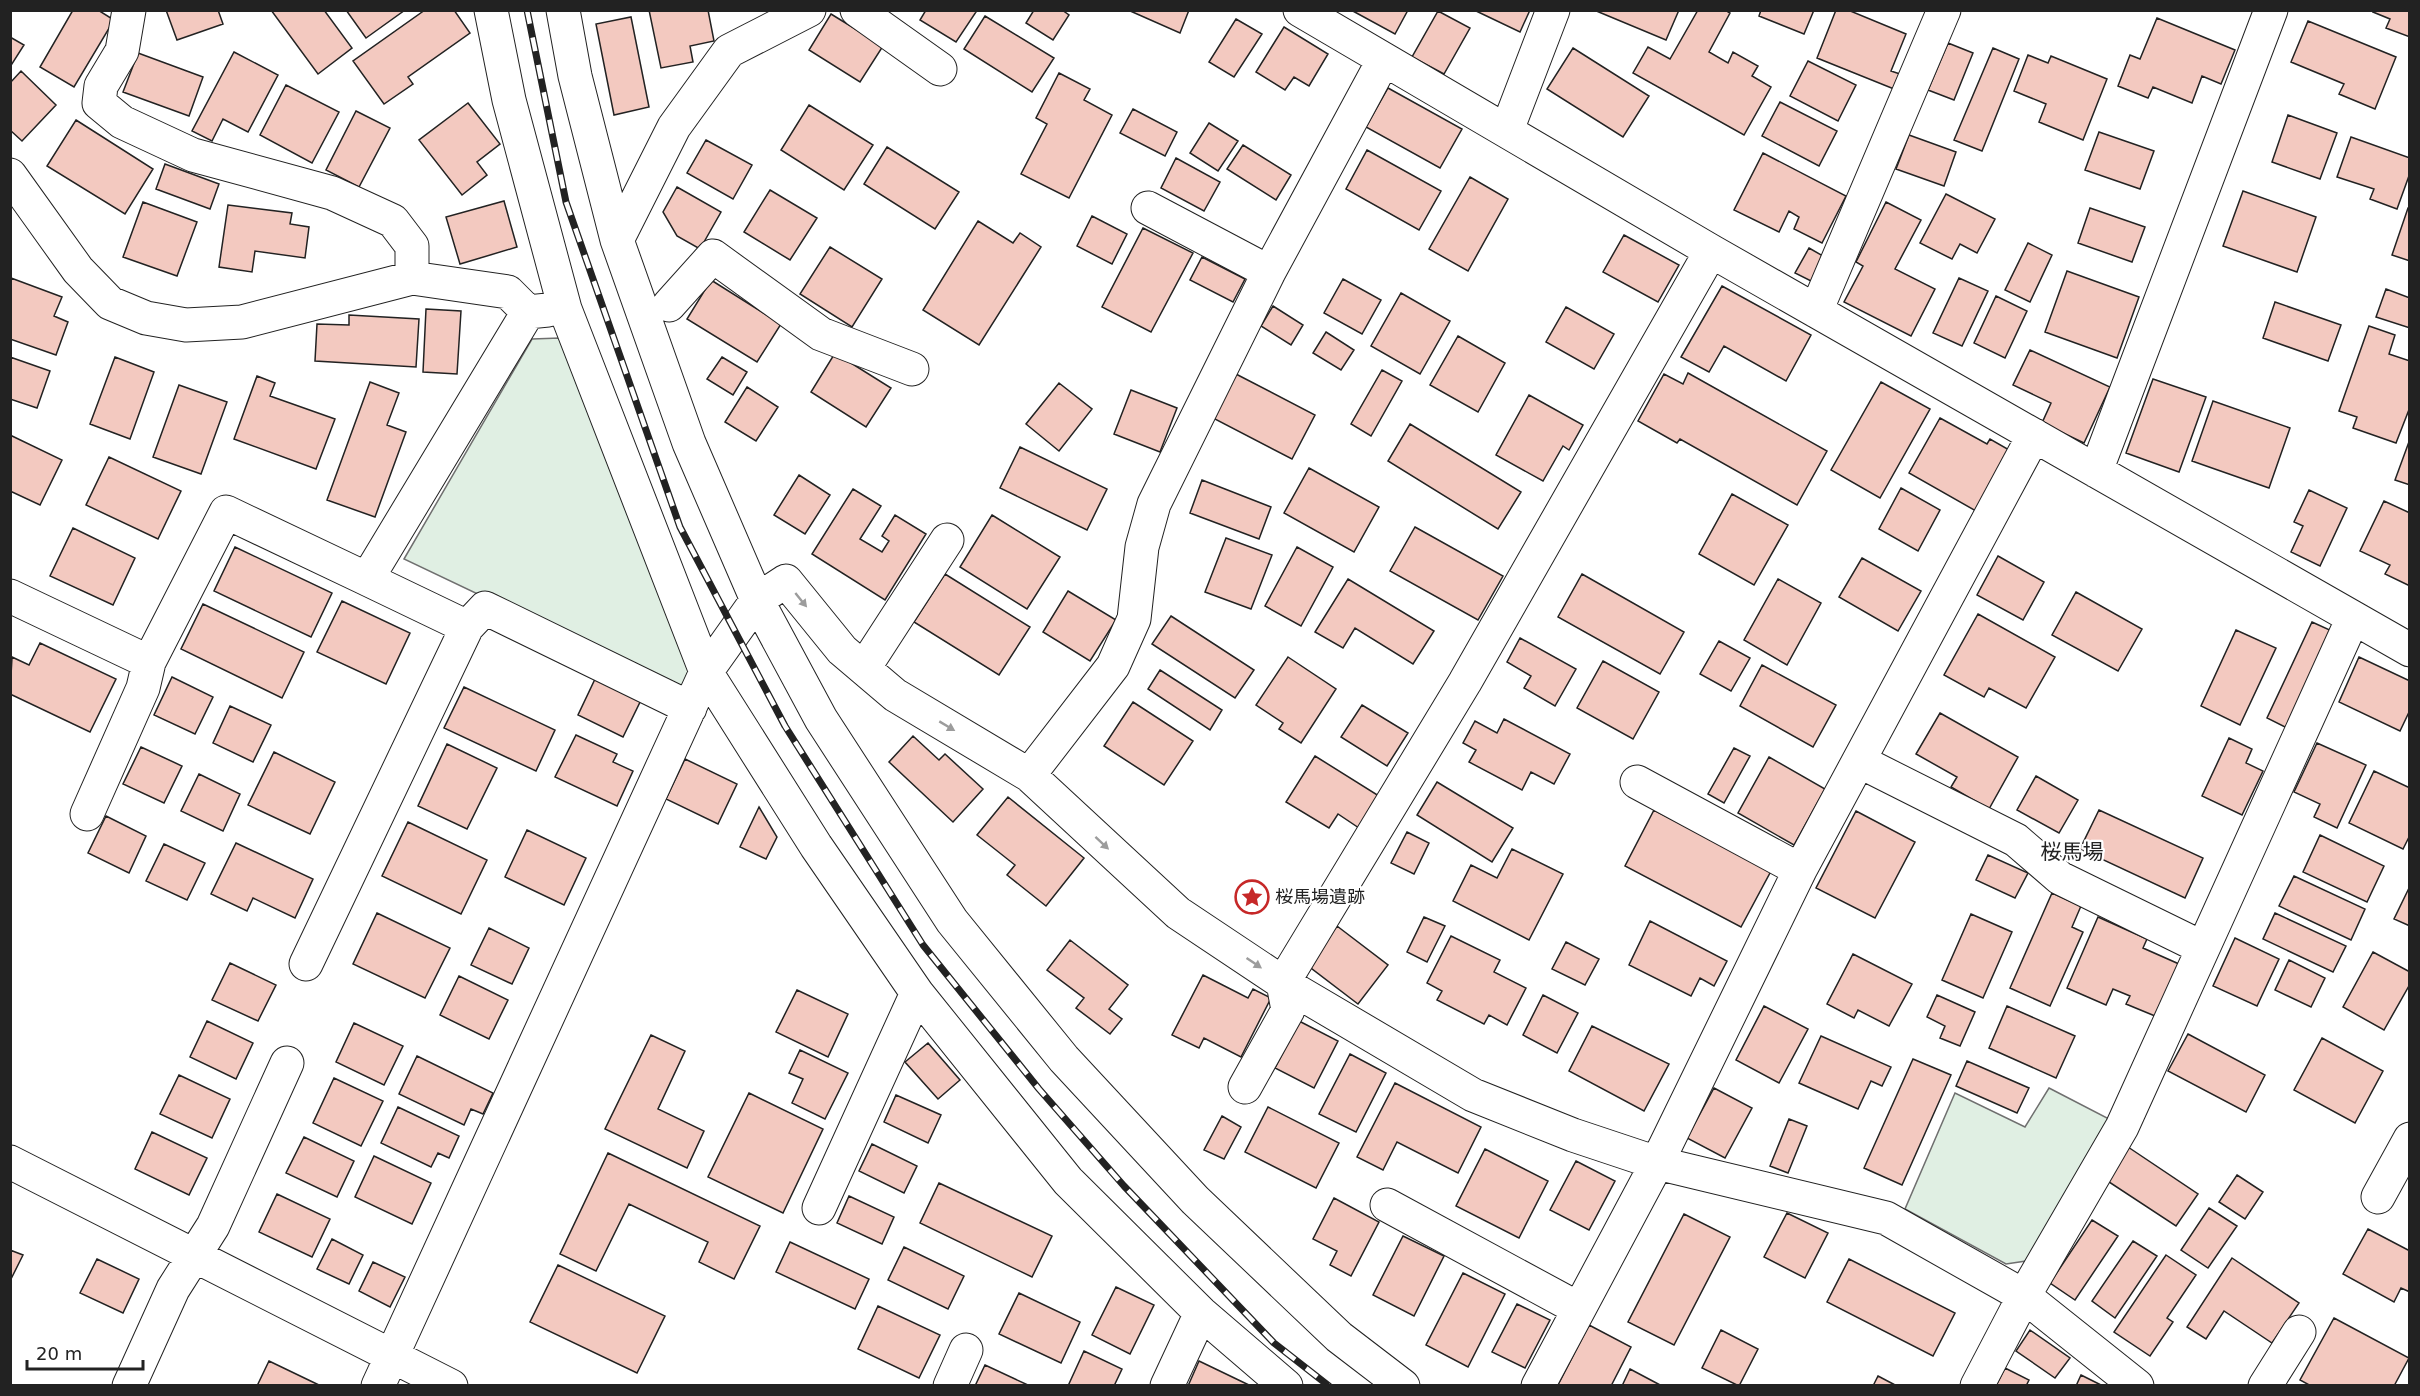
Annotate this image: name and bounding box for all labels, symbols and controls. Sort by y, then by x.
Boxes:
one-way arrow [794,592,806,607]
one-way arrow [939,720,955,731]
one-way arrow [1095,835,1109,849]
district label: 桜馬場 [2041,840,2104,864]
place icon: 桜馬場遺跡 [1234,879,1270,915]
place label: 桜馬場遺跡 [1275,886,1365,907]
one-way arrow [1246,958,1262,969]
scale bar [27,1333,142,1371]
text: 20 m [36,1343,82,1364]

